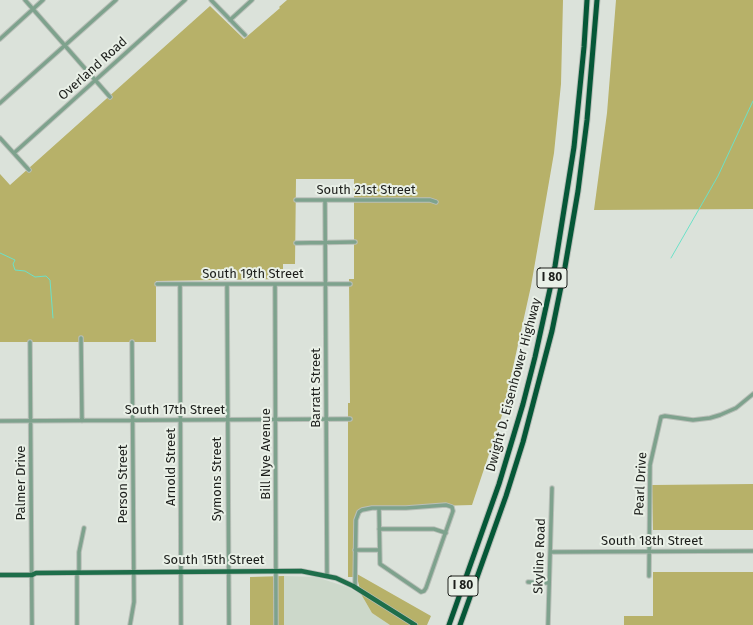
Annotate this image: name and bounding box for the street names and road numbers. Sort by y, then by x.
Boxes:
street label: Overland Road [55,34,131,104]
street label: South 21st Street [316,182,416,198]
street label: South 19th Street [202,266,304,282]
road number: I 80 [537,268,567,288]
street label: Dwight D. Eisenhower Highway [483,296,545,474]
street label: Barratt Street [308,348,324,428]
street label: South 17th Street [125,402,225,418]
street label: Bill Nye Avenue [258,408,274,500]
street label: Arnold Street [163,428,179,506]
street label: Symons Street [209,437,225,521]
street label: Person Street [115,444,131,524]
street label: Palmer Drive [13,446,29,520]
street label: Pearl Drive [632,452,650,516]
street label: Skyline Road [531,518,549,594]
street label: South 18th Street [601,533,703,549]
street label: South 15th Street [163,552,265,568]
road number: I 80 [448,576,478,596]

